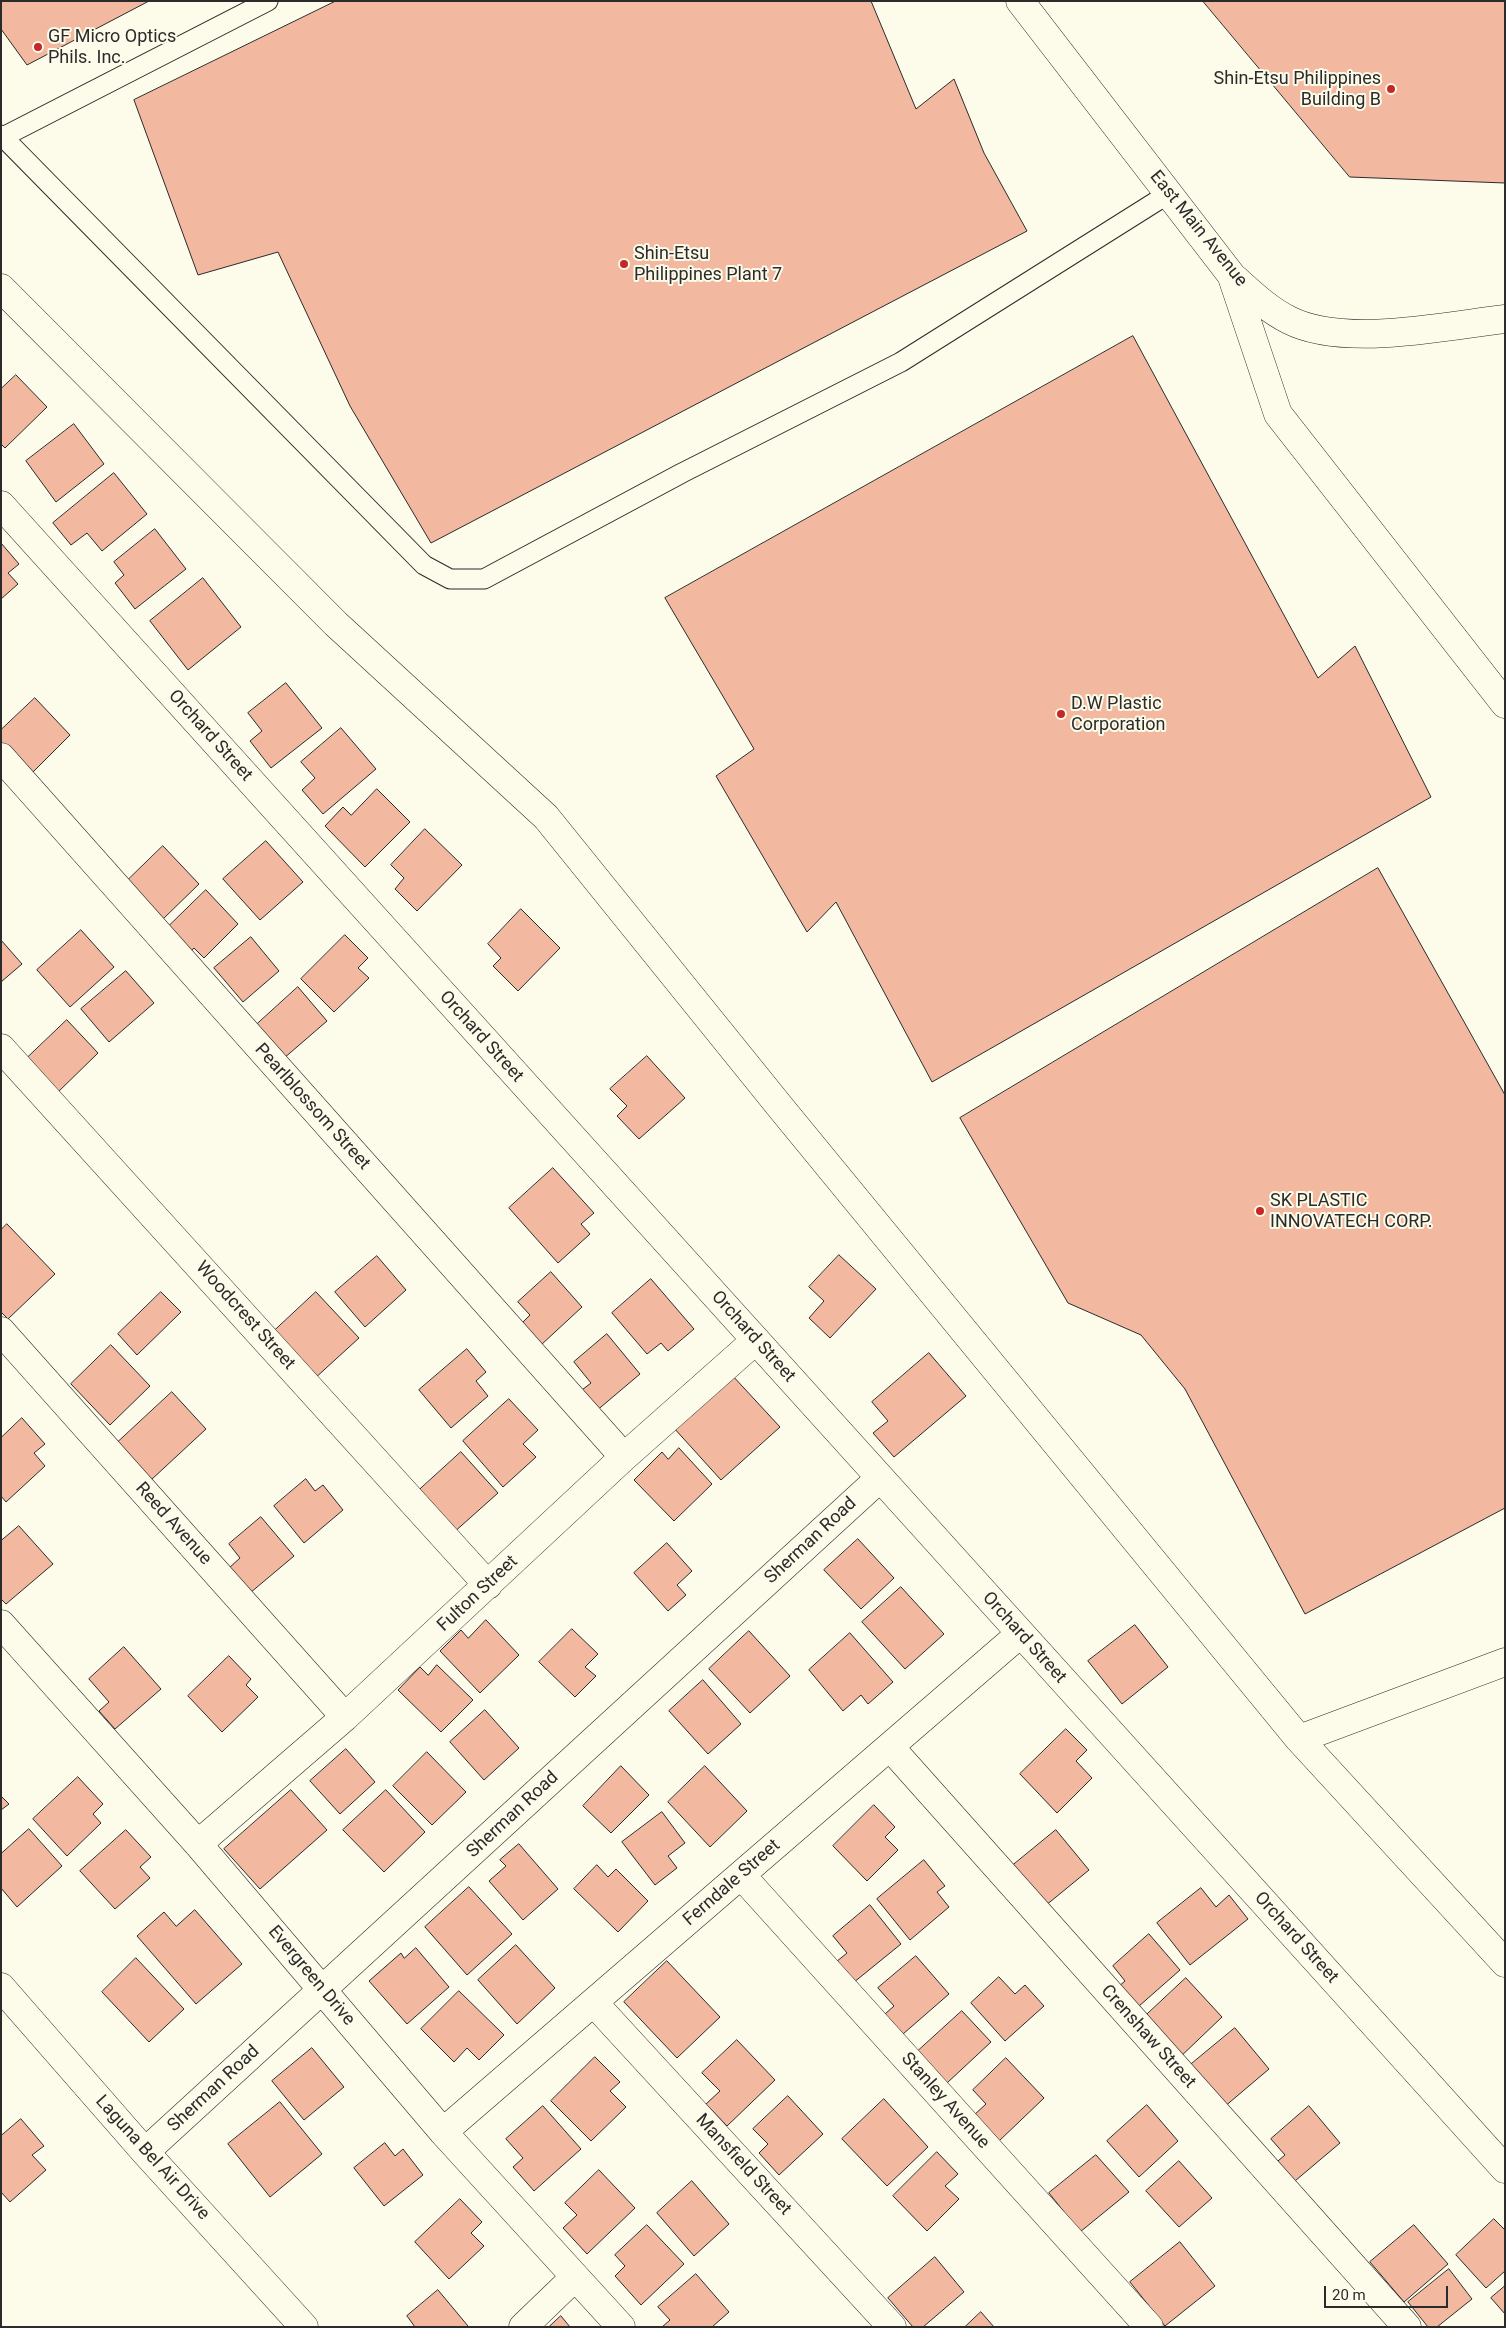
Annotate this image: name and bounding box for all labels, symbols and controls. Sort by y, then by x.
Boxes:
place label: GF Micro Optics Phils. Inc. [48,26,176,68]
marker: GF Micro Optics Phils. Inc. [32,41,44,53]
place label: Shin-Etsu Philippines Building B [1214,68,1381,110]
marker: Shin-Etsu Philippines Building B [1385,83,1397,95]
street label: East Main Avenue [1145,167,1251,291]
place label: Shin-Etsu Philippines Plant 7 [634,243,782,286]
marker: Shin-Etsu Philippines Plant 7 [618,258,630,270]
street label: Orchard Street [163,686,257,786]
place label: D.W Plastic Corporation [1071,693,1165,736]
marker: D.W Plastic Corporation [1055,708,1067,720]
street label: Orchard Street [434,987,528,1087]
street label: Pearlblossom Street [250,1039,374,1175]
place label: SK PLASTIC INNOVATECH CORP. [1270,1190,1433,1232]
marker: SK PLASTIC INNOVATECH CORP. [1254,1205,1266,1217]
street label: Woodcrest Street [191,1257,299,1375]
street label: Orchard Street [706,1287,800,1387]
street label: Reed Avenue [130,1478,216,1570]
street label: Sherman Road [761,1493,861,1589]
street label: Fulton Street [433,1551,523,1637]
street label: Orchard Street [977,1588,1071,1688]
street label: Sherman Road [463,1767,563,1863]
street label: Ferndale Street [679,1835,785,1931]
street label: Orchard Street [1249,1888,1343,1988]
street label: Evergreen Drive [263,1922,359,2030]
street label: Crenshaw Street [1096,1981,1200,2093]
street label: Sherman Road [164,2041,264,2137]
street label: Stanley Avenue [896,2048,994,2154]
street label: Laguna Bel Air Drive [90,2091,214,2225]
street label: Mansfield Street [691,2110,795,2220]
scale bar [1326,2276,1450,2308]
text: 20 m [1332,2286,1366,2304]

